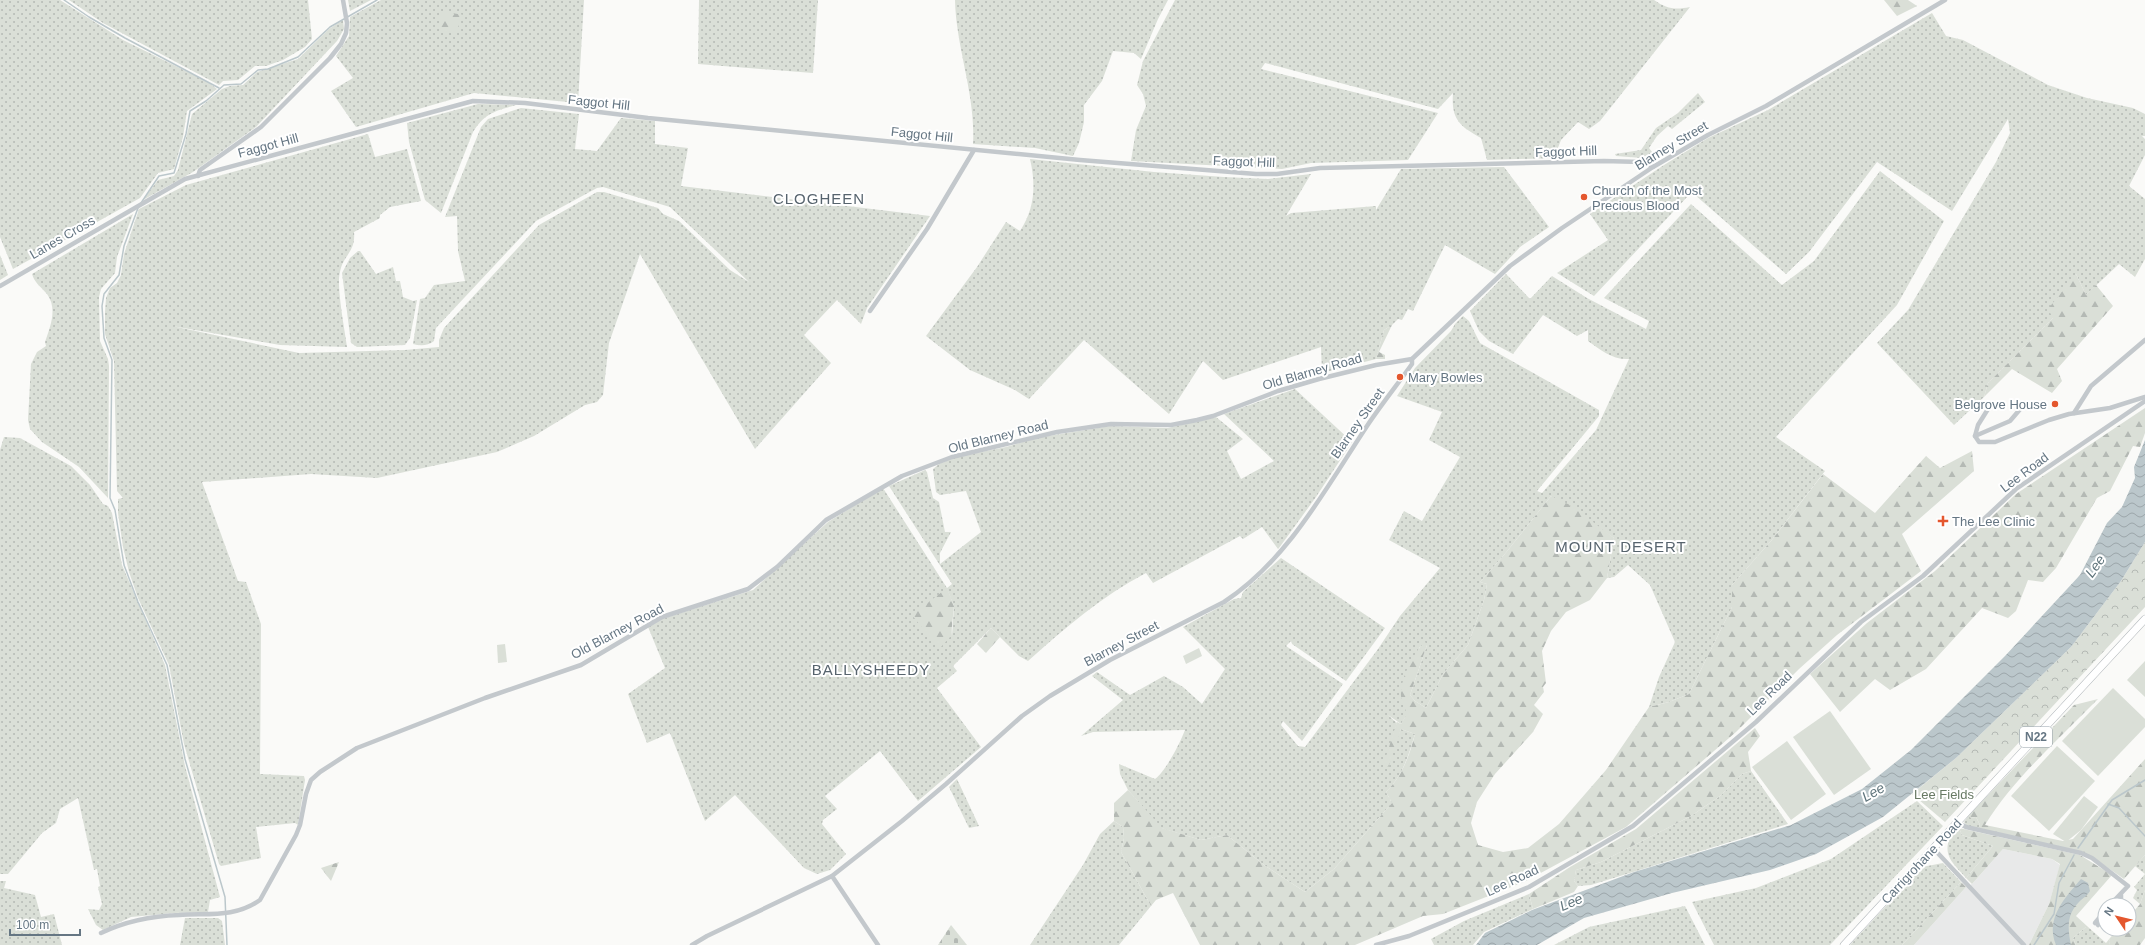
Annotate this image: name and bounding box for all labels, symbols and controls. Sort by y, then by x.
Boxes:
street label: Faggot Hill [567,92,631,113]
street label: Blarney Street [1632,118,1711,173]
street label: Faggot Hill [890,124,954,145]
street label: Faggot Hill [236,130,300,161]
street label: Faggot Hill [1535,143,1597,160]
street label: Faggot Hill [1213,153,1275,170]
place label: Church of the Most Precious Blood [1592,183,1702,213]
district label: CLOGHEEN [773,190,865,207]
marker: Church of the Most Precious Blood [1579,192,1589,202]
street label: Lanes Cross [27,212,98,262]
street label: Old Blarney Road [1261,350,1364,393]
place label: Mary Bowles [1408,370,1483,385]
marker: Mary Bowles [1395,372,1405,382]
street label: Blarney Street [1328,385,1387,461]
place label: Belgrove House [1955,397,2047,412]
marker: Belgrove House [2050,399,2060,409]
street label: Old Blarney Road [947,417,1050,456]
street label: Lee Road [1997,449,2051,495]
place label: The Lee Clinic [1952,514,2036,529]
marker: The Lee Clinic [1937,515,1949,527]
district label: MOUNT DESERT [1555,538,1687,555]
water label: Lee [2082,552,2108,580]
street label: Old Blarney Road [568,601,666,662]
street label: Blarney Street [1081,617,1161,669]
district label: BALLYSHEEDY [812,661,930,678]
street label: Lee Road [1744,668,1795,718]
road number: N22 [2020,727,2052,747]
water label: Lee [1859,779,1887,805]
park label: Lee Fields [1914,787,1974,802]
street label: Carrigrohane Road [1878,816,1965,907]
street label: Lee Road [1483,862,1541,899]
water label: Lee [1557,890,1585,914]
north arrow [2097,897,2137,937]
text: N [2102,905,2116,918]
scale bar [10,911,80,937]
text: 100 m [16,918,49,932]

